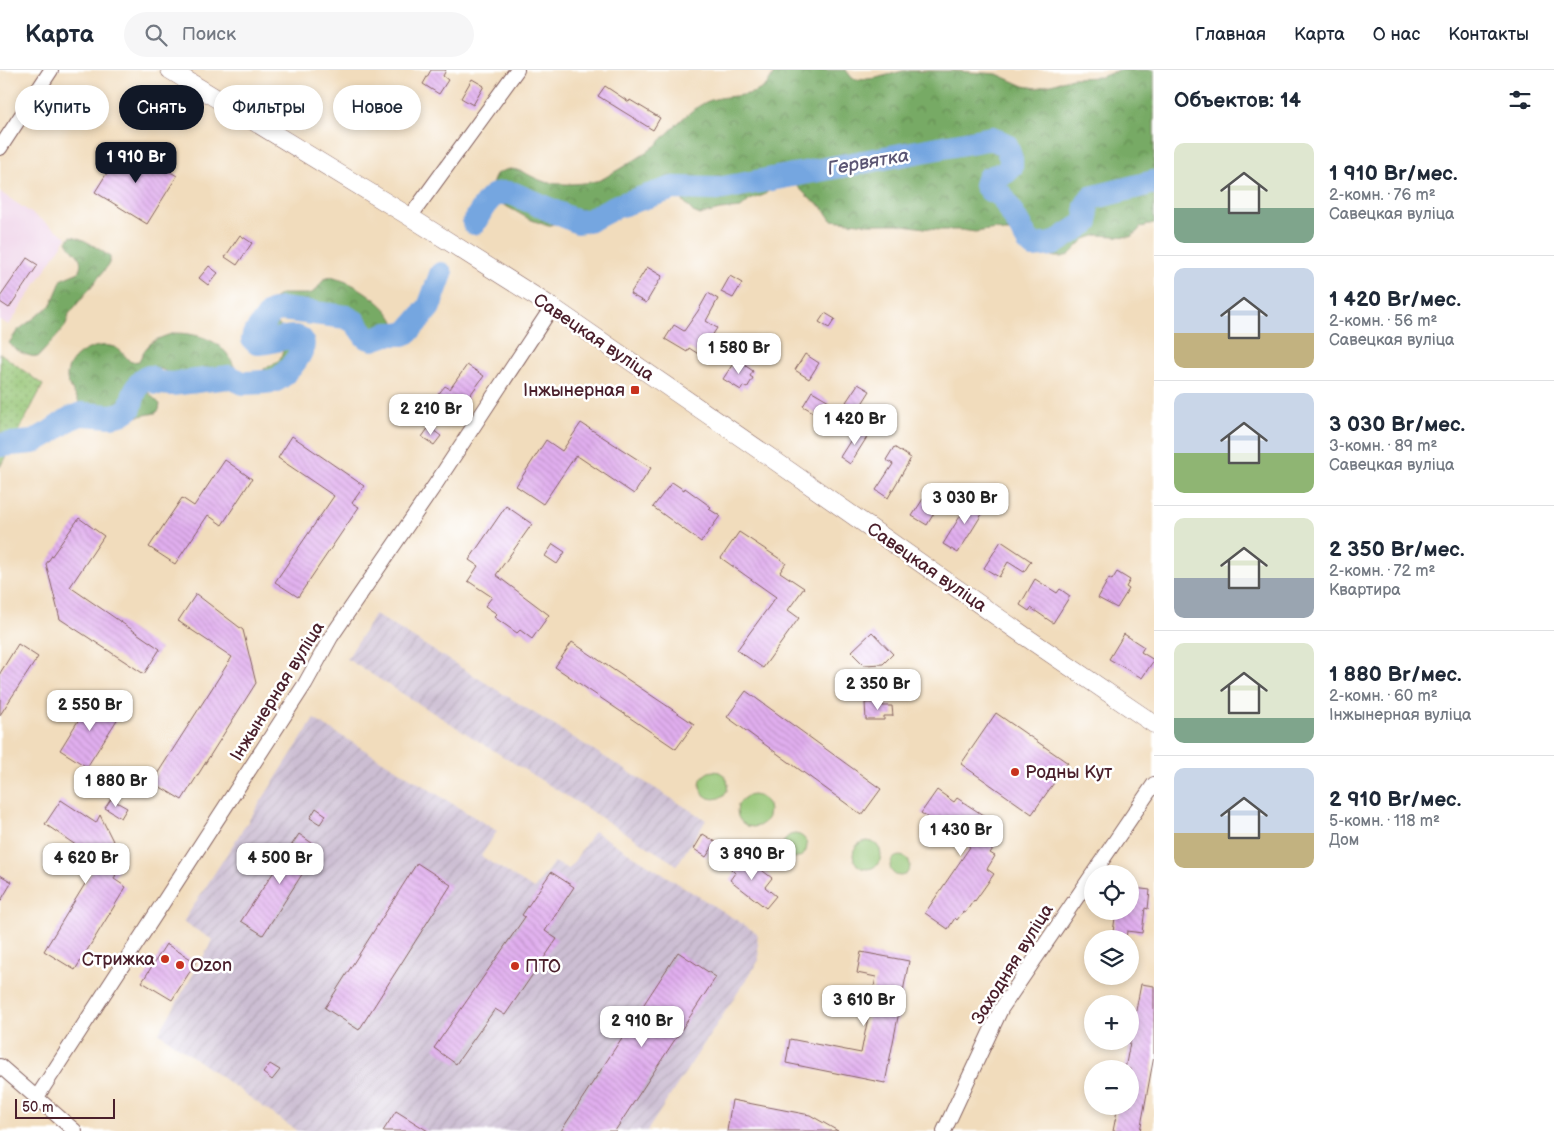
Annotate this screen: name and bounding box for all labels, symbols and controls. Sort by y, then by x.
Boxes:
search box [124,12,474,57]
text: Карта [25,20,94,49]
icon: search [142,21,170,49]
text: Поиск [182,23,236,46]
text: Главная [1195,24,1266,45]
text: Карта [1294,24,1345,45]
text: О нас [1373,24,1420,45]
text: Контакты [1448,24,1529,45]
chip: Купить [15,85,109,130]
chip: Снять [119,85,204,130]
chip: Фильтры [214,85,323,130]
chip: Новое [333,85,421,130]
icon: filters [1506,86,1534,114]
text: Объектов: 14 [1174,88,1301,113]
pin: 1 910 Br [84,142,188,184]
water label: Гервятка [826,144,911,181]
text: 1 910 Br [106,148,166,167]
text: 1 910 Br/мес. [1329,161,1458,186]
icon: home [1214,163,1274,223]
text: 2-комн. · 76 m² [1329,186,1436,205]
text: Савецкая вуліца [1329,205,1455,224]
text: 1 420 Br/мес. [1329,287,1461,312]
icon: home [1214,288,1274,348]
street label: Савецкая вуліца [529,289,658,386]
text: 2-комн. · 56 m² [1329,312,1437,331]
text: Савецкая вуліца [1329,331,1455,350]
pin: 1 580 Br [687,332,791,375]
text: 1 580 Br [708,339,770,358]
place label: Інжынерная [523,380,625,401]
marker: Інжынерная [629,384,641,396]
pin: 2 210 Br [379,394,483,436]
text: 2 210 Br [400,400,462,419]
pin: 1 420 Br [803,404,907,446]
text: 1 420 Br [824,410,886,429]
text: 3 030 Br/мес. [1329,412,1465,437]
icon: home [1214,413,1274,473]
text: 3-комн. · 89 m² [1329,437,1437,456]
text: Савецкая вуліца [1329,456,1455,475]
pin: 3 030 Br [913,482,1017,525]
text: 3 030 Br [933,489,997,508]
street label: Савецкая вуліца [863,518,991,617]
text: 2 350 Br/мес. [1329,537,1465,562]
icon: home [1214,538,1274,598]
text: 2-комн. · 72 m² [1329,562,1435,581]
text: Квартира [1329,581,1401,600]
street label: Інжынерная вуліца [226,617,329,765]
text: 1 880 Br/мес. [1329,662,1462,687]
icon: home [1214,663,1274,723]
pin: 2 350 Br [826,668,930,711]
text: 2 350 Br [846,675,910,694]
text: 2-комн. · 60 m² [1329,687,1438,706]
pin: 2 550 Br [38,690,142,732]
text: 2 550 Br [58,696,122,715]
text: Інжынерная вуліца [1329,706,1472,725]
place label: Родны Кут [1025,762,1113,783]
pin: 1 880 Br [64,766,168,808]
marker: Родны Кут [1009,766,1021,778]
text: 1 880 Br [85,772,147,791]
text: 2 910 Br/мес. [1329,787,1461,812]
icon: home [1214,788,1274,848]
text: 5-комн. · 118 m² [1329,812,1440,831]
pin: 1 430 Br [909,814,1013,857]
text: 1 430 Br [930,821,992,840]
text: Дом [1329,831,1359,850]
pin: 3 890 Br [700,838,804,881]
pin: 4 620 Br [34,842,138,885]
pin: 4 500 Br [228,842,332,885]
text: 3 890 Br [720,845,784,864]
text: 4 620 Br [54,849,118,868]
text: 4 500 Br [248,849,312,868]
map controls [1084,865,1139,1115]
button: locate [1084,865,1139,920]
street label: Заходняя вуліца [967,900,1058,1028]
button: layers [1084,930,1139,985]
place label: Стрижка [82,949,155,970]
marker: Стрижка [159,953,171,965]
place label: Ozon [190,955,232,976]
place label: ПТО [525,956,561,977]
marker: Ozon [174,959,186,971]
marker: ПТО [509,960,521,972]
pin: 3 610 Br [812,984,916,1027]
text: 3 610 Br [833,991,895,1010]
button: + [1084,995,1139,1050]
pin: 2 910 Br [590,1006,694,1048]
text: 2 910 Br [611,1012,673,1031]
button: − [1084,1060,1139,1115]
scale bar [15,1096,115,1119]
text: 50 m [22,1099,54,1116]

